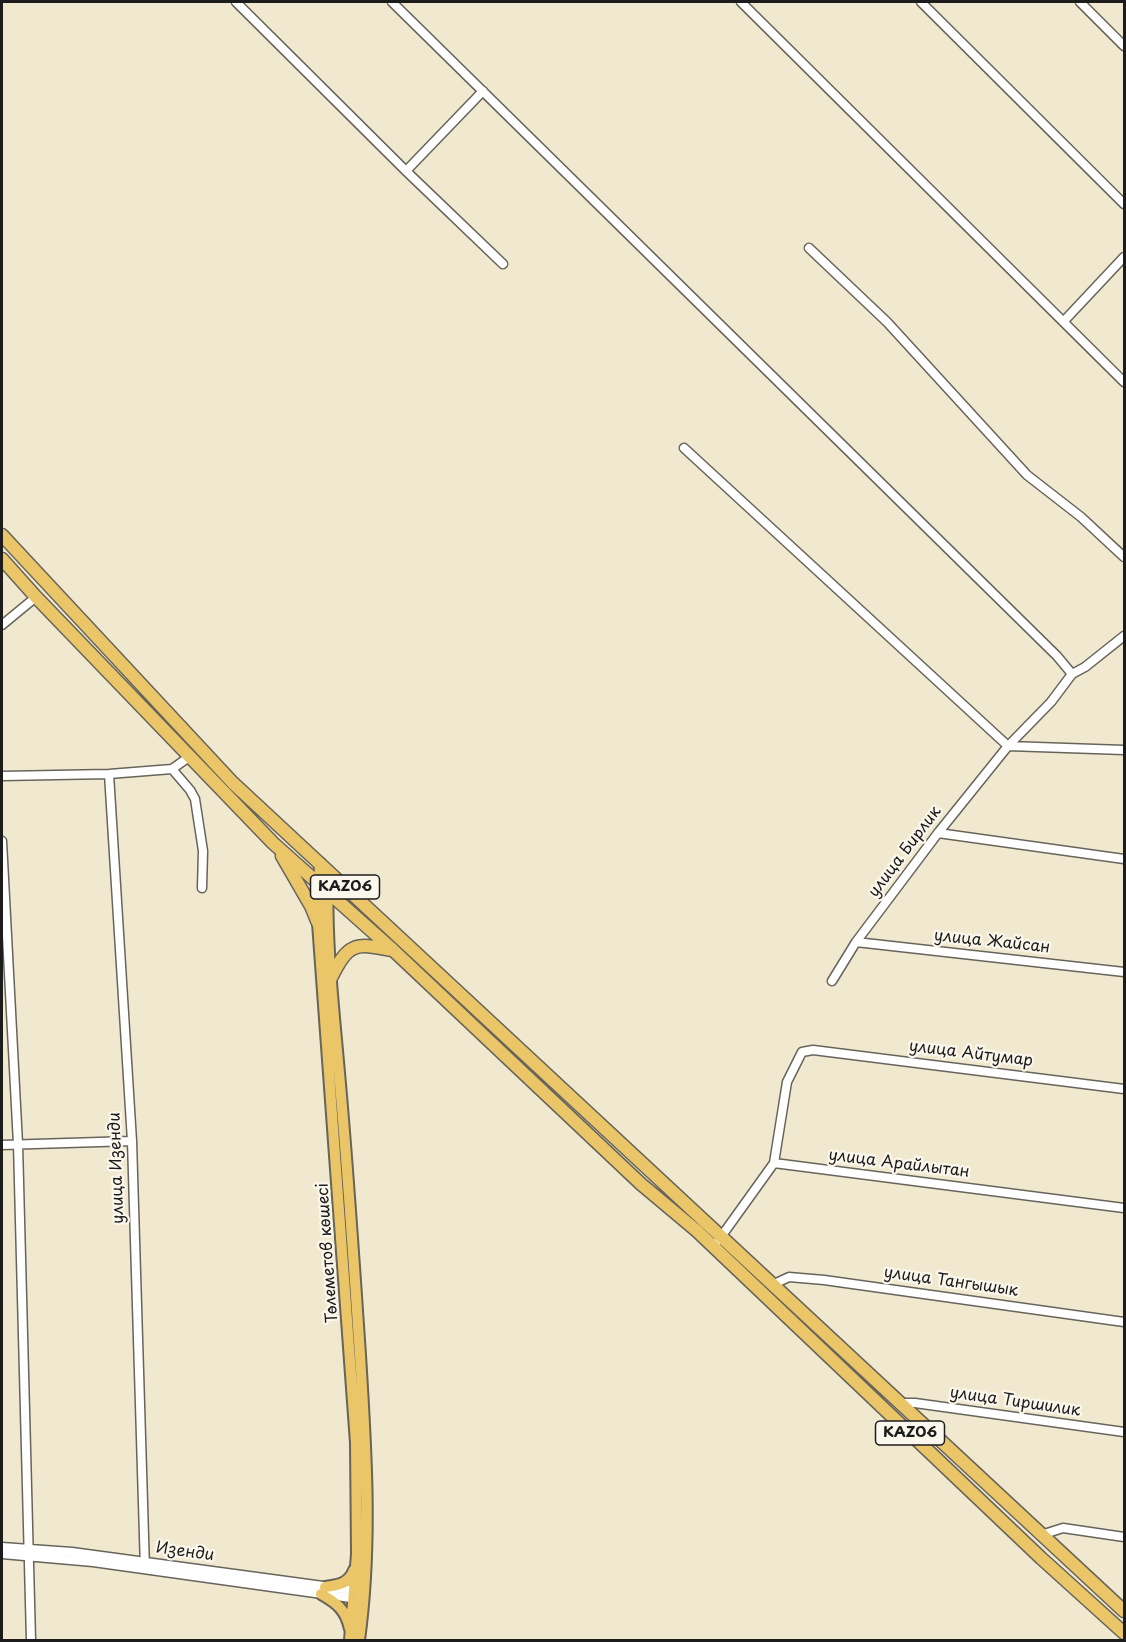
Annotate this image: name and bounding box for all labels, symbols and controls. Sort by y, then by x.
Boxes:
street label: улица Бирлик [864,803,946,901]
road number: KАZ06 [310,875,380,899]
street label: улица Жайсан [933,926,1051,958]
street label: улица Айтумар [908,1037,1034,1071]
street label: улица Изенди [105,1112,129,1224]
street label: улица Арайлытан [827,1146,971,1182]
street label: Төлеметов көшесі [314,1182,342,1324]
street label: улица Тангышык [883,1263,1019,1301]
street label: улица Тиршилик [948,1383,1082,1421]
road number: KАZ06 [876,1421,944,1445]
street label: Изенди [155,1538,215,1566]

